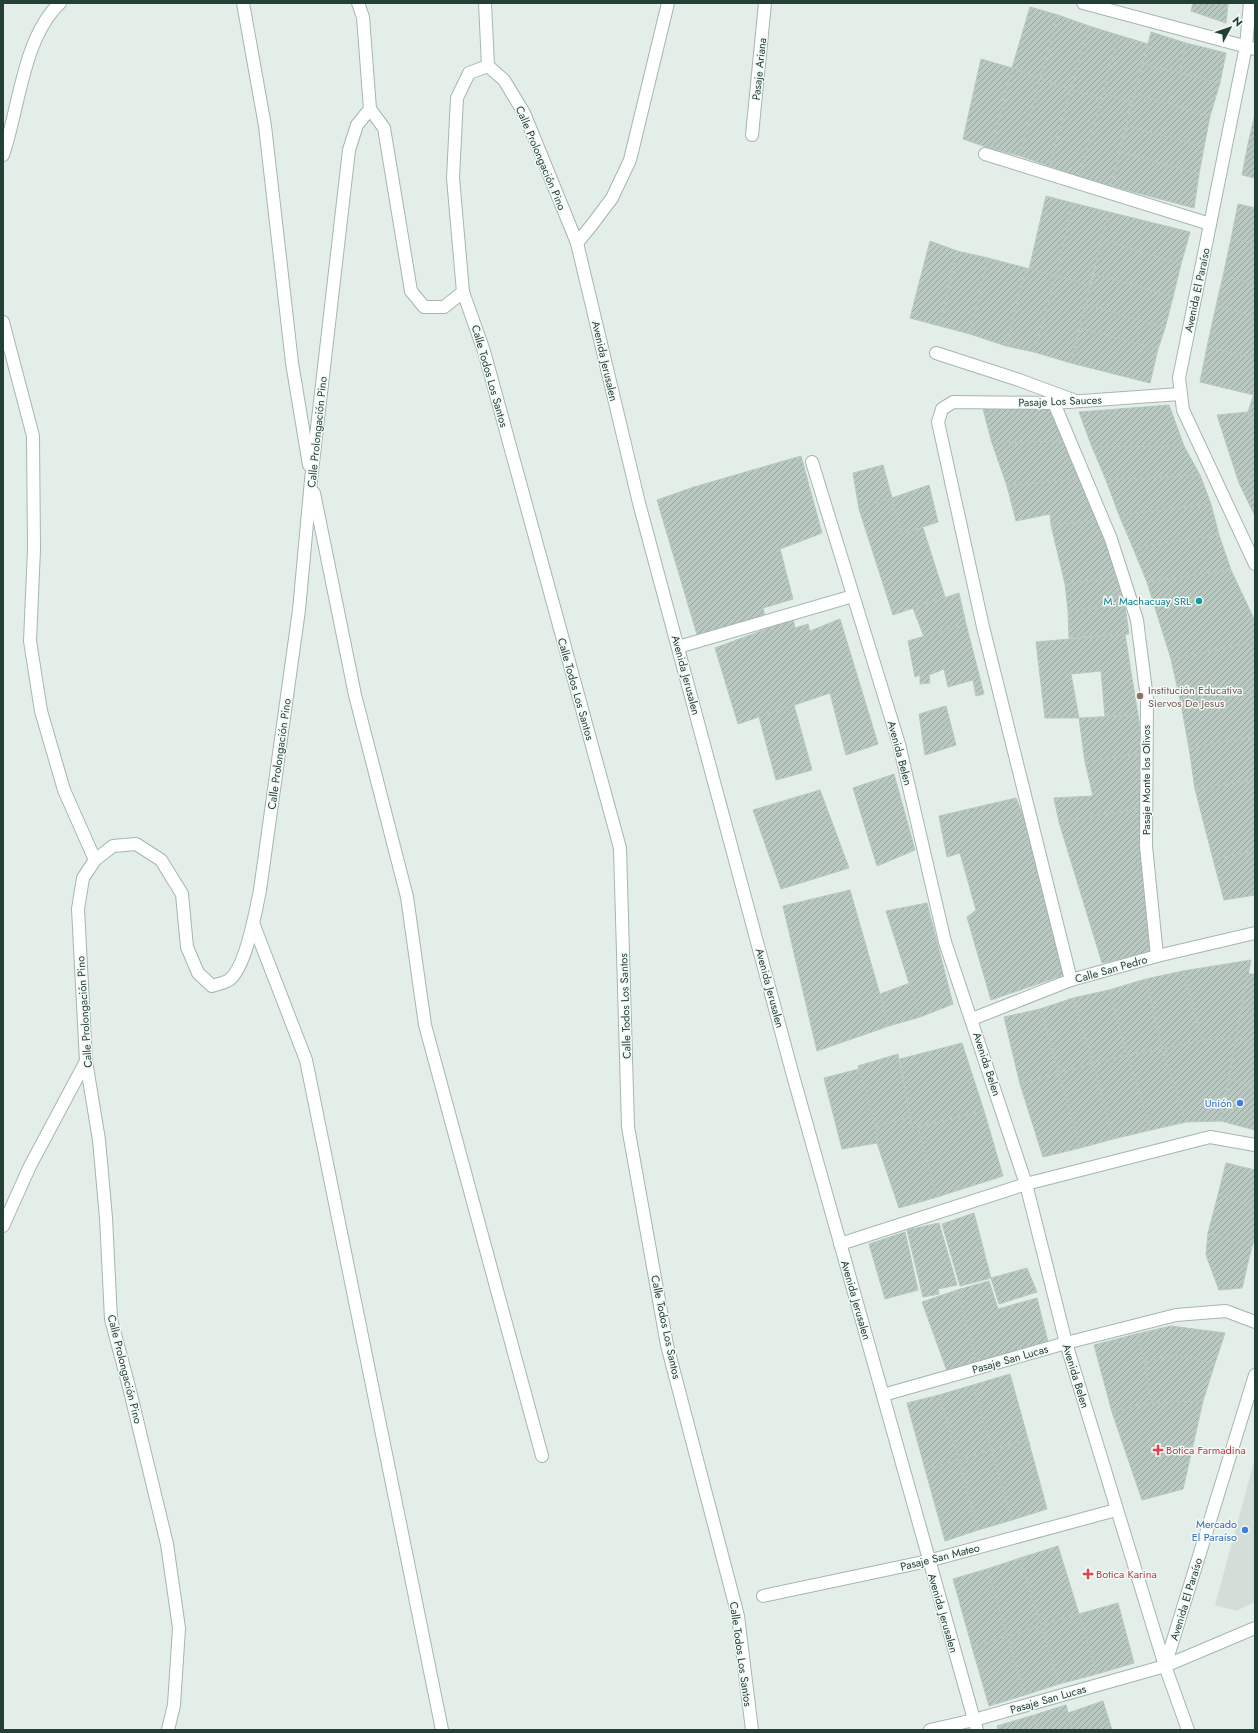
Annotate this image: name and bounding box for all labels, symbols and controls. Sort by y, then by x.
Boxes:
north arrow [1210,8,1250,48]
text: N [1229,13,1247,30]
street label: Pasaje Ariana [748,37,770,101]
street label: Calle Prolongación Pino [512,103,570,213]
street label: Avenida El Paraíso [1180,246,1214,334]
street label: Avenida Jerusalen [588,319,622,403]
street label: Calle Todos Los Santos [468,323,512,430]
street label: Calle Prolongación Pino [303,375,331,489]
street label: Pasaje Los Sauces [1018,392,1103,410]
place label: M. Machacuay SRL [1103,593,1191,609]
marker: M. Machacuay SRL [1194,596,1204,606]
street label: Avenida Jerusalen [668,633,704,717]
street label: Calle Todos Los Santos [554,636,598,743]
place label: Institución Educativa Siervos De Jesus [1148,682,1242,711]
marker: Institución Educativa Siervos De Jesus [1135,691,1145,701]
street label: Calle Prolongación Pino [263,697,295,811]
street label: Avenida Belen [884,719,916,787]
street label: Pasaje Monte los Olivos [1138,724,1154,835]
street label: Avenida Jerusalen [752,946,788,1030]
street label: Calle San Pedro [1073,951,1149,987]
street label: Calle Todos Los Santos [615,952,635,1059]
street label: Calle Prolongación Pino [72,956,96,1068]
street label: Avenida Belen [969,1030,1005,1098]
place label: Unión [1205,1095,1232,1111]
marker: Unión [1235,1098,1245,1108]
street label: Avenida Jerusalen [837,1258,875,1342]
street label: Calle Todos Los Santos [647,1274,685,1381]
street label: Calle Prolongación Pino [104,1313,146,1425]
street label: Pasaje San Lucas [970,1340,1050,1377]
street label: Avenida Belen [1059,1342,1093,1410]
place label: Botica Farmadina [1166,1442,1246,1458]
marker: Botica Farmadina [1153,1445,1163,1455]
place label: Mercado El Paraíso [1192,1516,1237,1545]
marker: Mercado El Paraíso [1240,1525,1250,1535]
street label: Pasaje San Mateo [899,1539,981,1575]
street label: Avenida El Paraíso [1166,1556,1206,1642]
place label: Botica Karina [1096,1566,1157,1582]
marker: Botica Karina [1083,1569,1093,1579]
street label: Avenida Jerusalen [924,1571,962,1655]
street label: Calle Todos Los Santos [726,1601,756,1708]
street label: Pasaje San Lucas [1008,1680,1088,1717]

